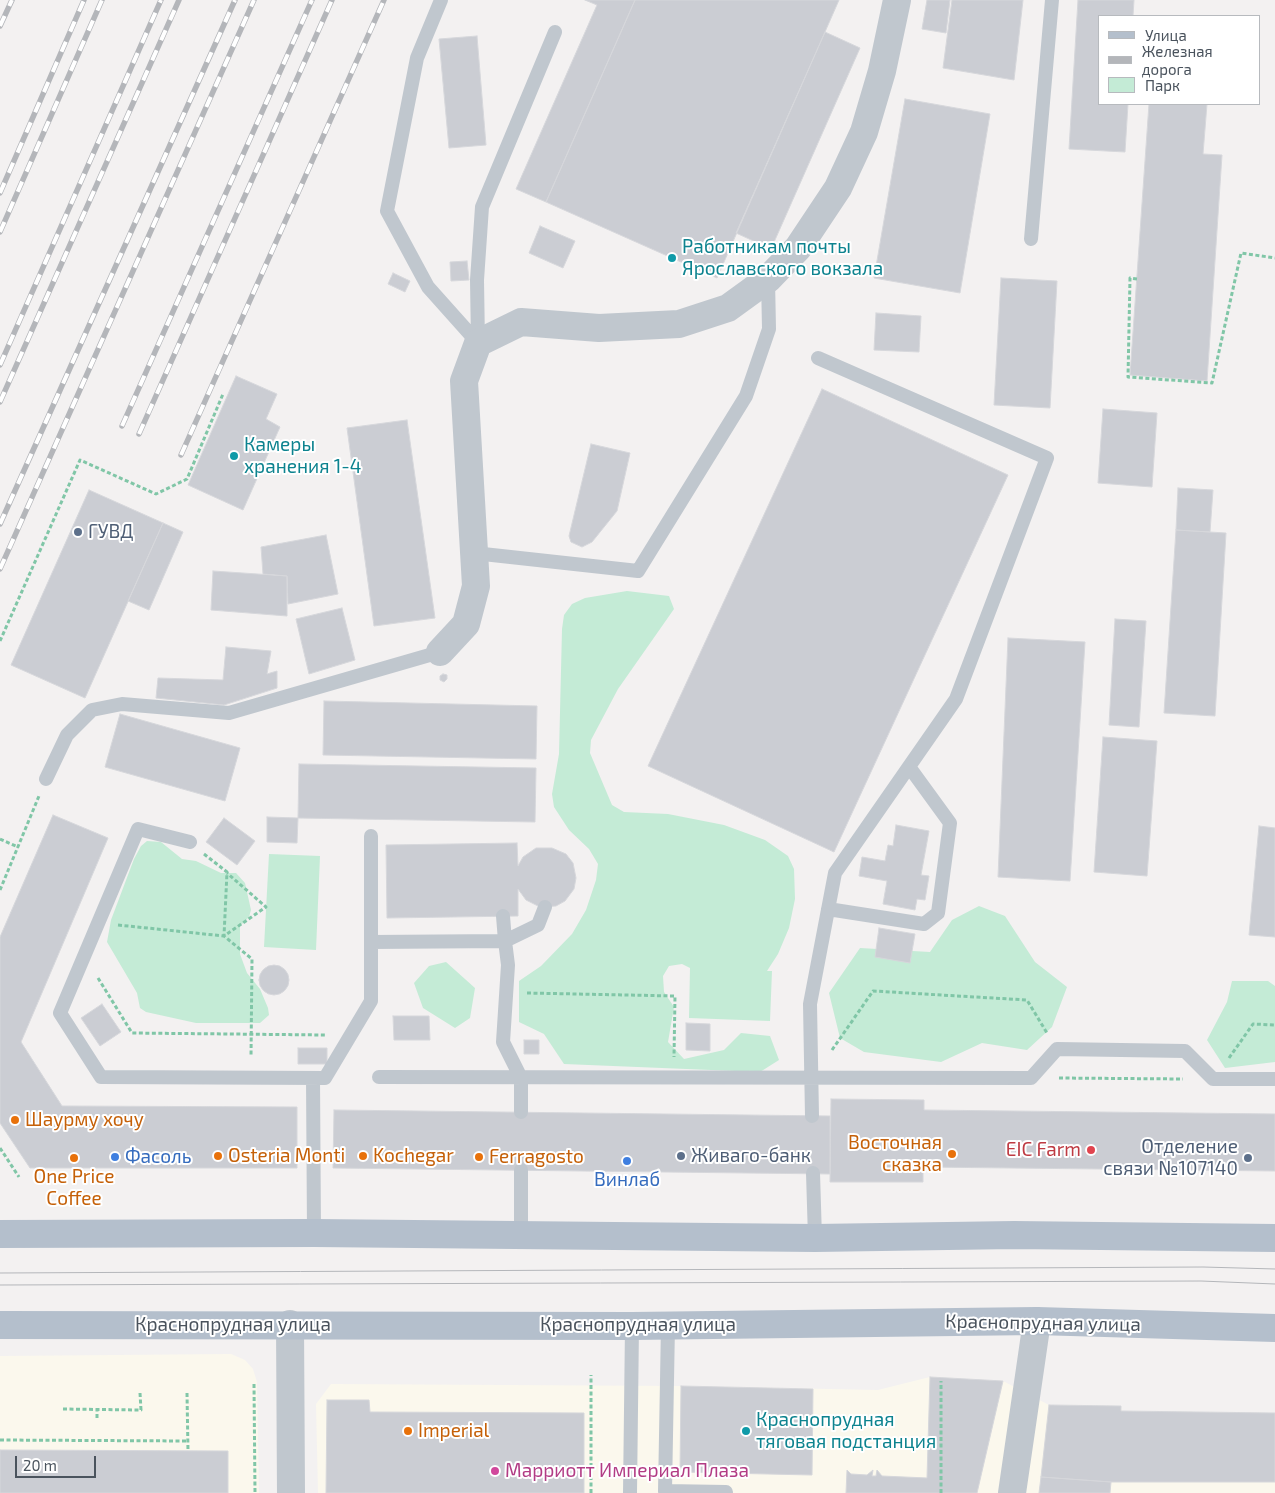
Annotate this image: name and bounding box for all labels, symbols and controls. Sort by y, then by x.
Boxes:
legend [1098,15,1260,105]
text: Улица [1145,26,1187,44]
text: Железная дорога [1142,42,1213,78]
text: Парк [1145,76,1180,94]
place label: Работникам почты Ярославского вокзала [682,236,883,280]
marker: Работникам почты Ярославского вокзала [666,252,678,264]
place label: Камеры хранения 1-4 [244,434,362,478]
marker: Камеры хранения 1-4 [228,450,240,462]
place label: ГУВД [88,521,133,543]
marker: ГУВД [72,526,84,538]
place label: Шаурму хочу [25,1109,144,1131]
marker: Шаурму хочу [9,1114,21,1126]
place label: Восточная сказка [848,1132,942,1176]
place label: Отделение связи №107140 [1103,1136,1238,1180]
place label: EIC Farm [1006,1139,1081,1161]
marker: EIC Farm [1085,1144,1097,1156]
place label: Osteria Monti [228,1145,345,1167]
place label: Kochegar [373,1145,454,1167]
place label: Живаго-банк [691,1145,811,1167]
place label: Фасоль [125,1146,191,1168]
place label: Ferragosto [489,1146,584,1168]
marker: Восточная сказка [946,1148,958,1160]
marker: Osteria Monti [212,1150,224,1162]
marker: Kochegar [357,1150,369,1162]
marker: Живаго-банк [675,1150,687,1162]
marker: Фасоль [109,1151,121,1163]
marker: Ferragosto [473,1151,485,1163]
marker: One Price Coffee [68,1152,80,1164]
marker: Отделение связи №107140 [1242,1152,1254,1164]
marker: Винлаб [621,1155,633,1167]
place label: One Price Coffee [33,1166,115,1210]
place label: Винлаб [594,1169,660,1191]
street label: Краснопрудная улица [945,1310,1141,1336]
street label: Краснопрудная улица [135,1314,331,1336]
street label: Краснопрудная улица [540,1314,736,1336]
place label: Краснопрудная тяговая подстанция [756,1409,936,1453]
place label: Imperial [418,1420,489,1442]
marker: Imperial [402,1425,414,1437]
marker: Краснопрудная тяговая подстанция [740,1425,752,1437]
scale bar [18,1446,99,1478]
text: 20 m [23,1456,57,1474]
place label: Марриотт Империал Плаза [505,1460,749,1482]
marker: Марриотт Империал Плаза [489,1465,501,1477]

